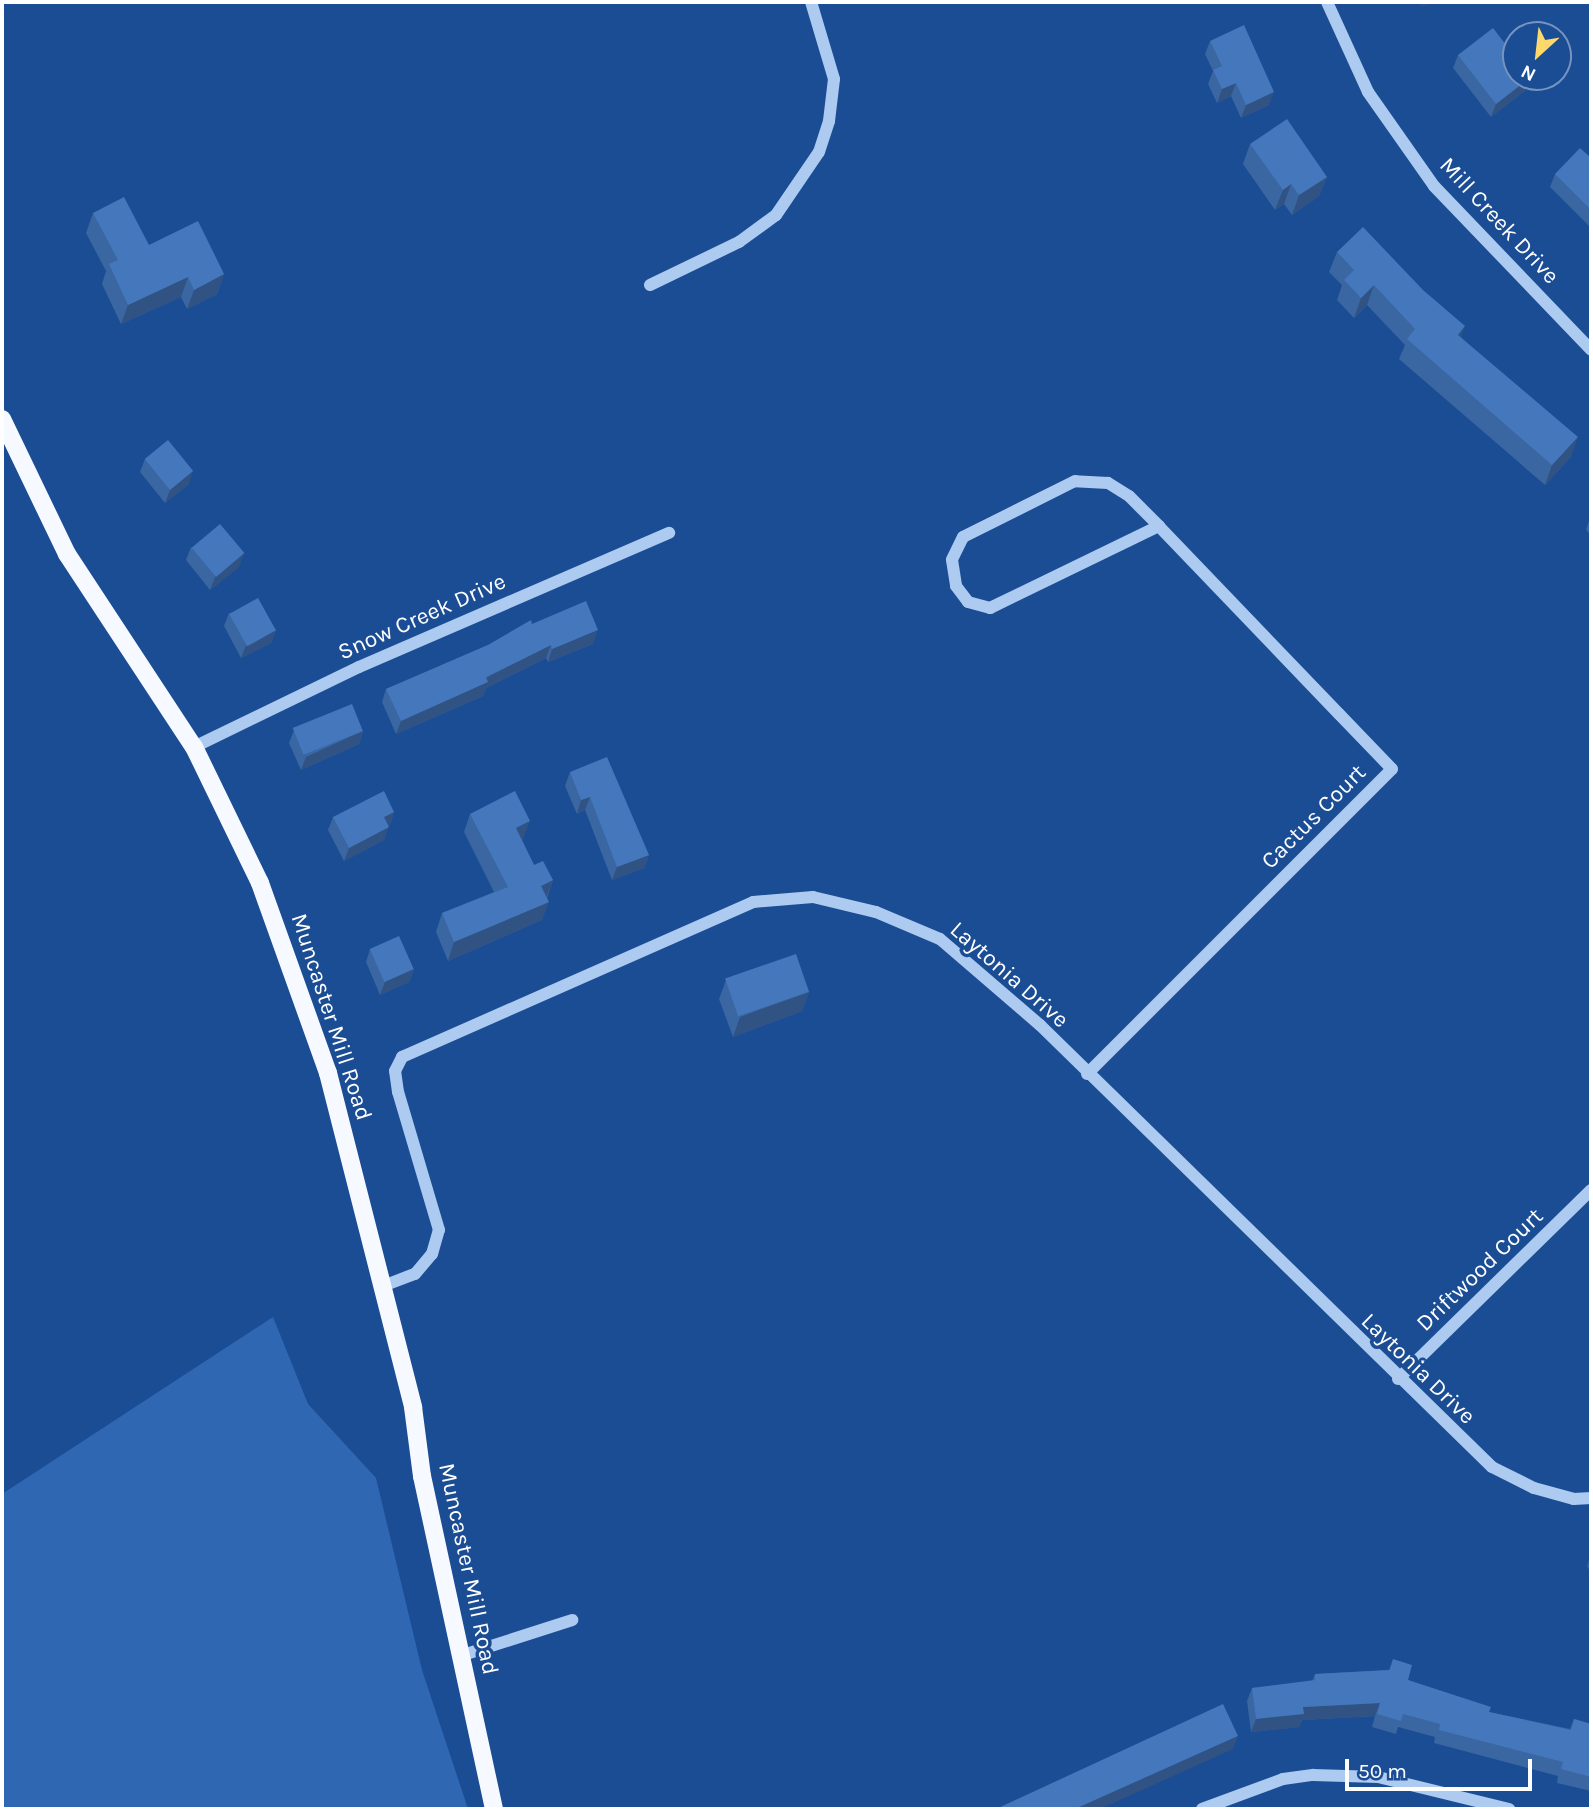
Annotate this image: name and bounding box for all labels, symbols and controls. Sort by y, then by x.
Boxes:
north arrow [1502,21,1572,91]
text: N [1517,60,1539,86]
street label: Mill Creek Drive [1433,152,1565,290]
street label: Snow Creek Drive [334,568,510,666]
street label: Cactus Court [1256,759,1372,875]
street label: Muncaster Mill Road [285,910,377,1124]
street label: Laytonia Drive [944,916,1074,1034]
street label: Driftwood Court [1411,1203,1549,1337]
street label: Laytonia Drive [1355,1308,1481,1430]
street label: Muncaster Mill Road [432,1461,504,1677]
scale bar [1348,1744,1535,1788]
text: 50 m [1358,1759,1407,1783]

